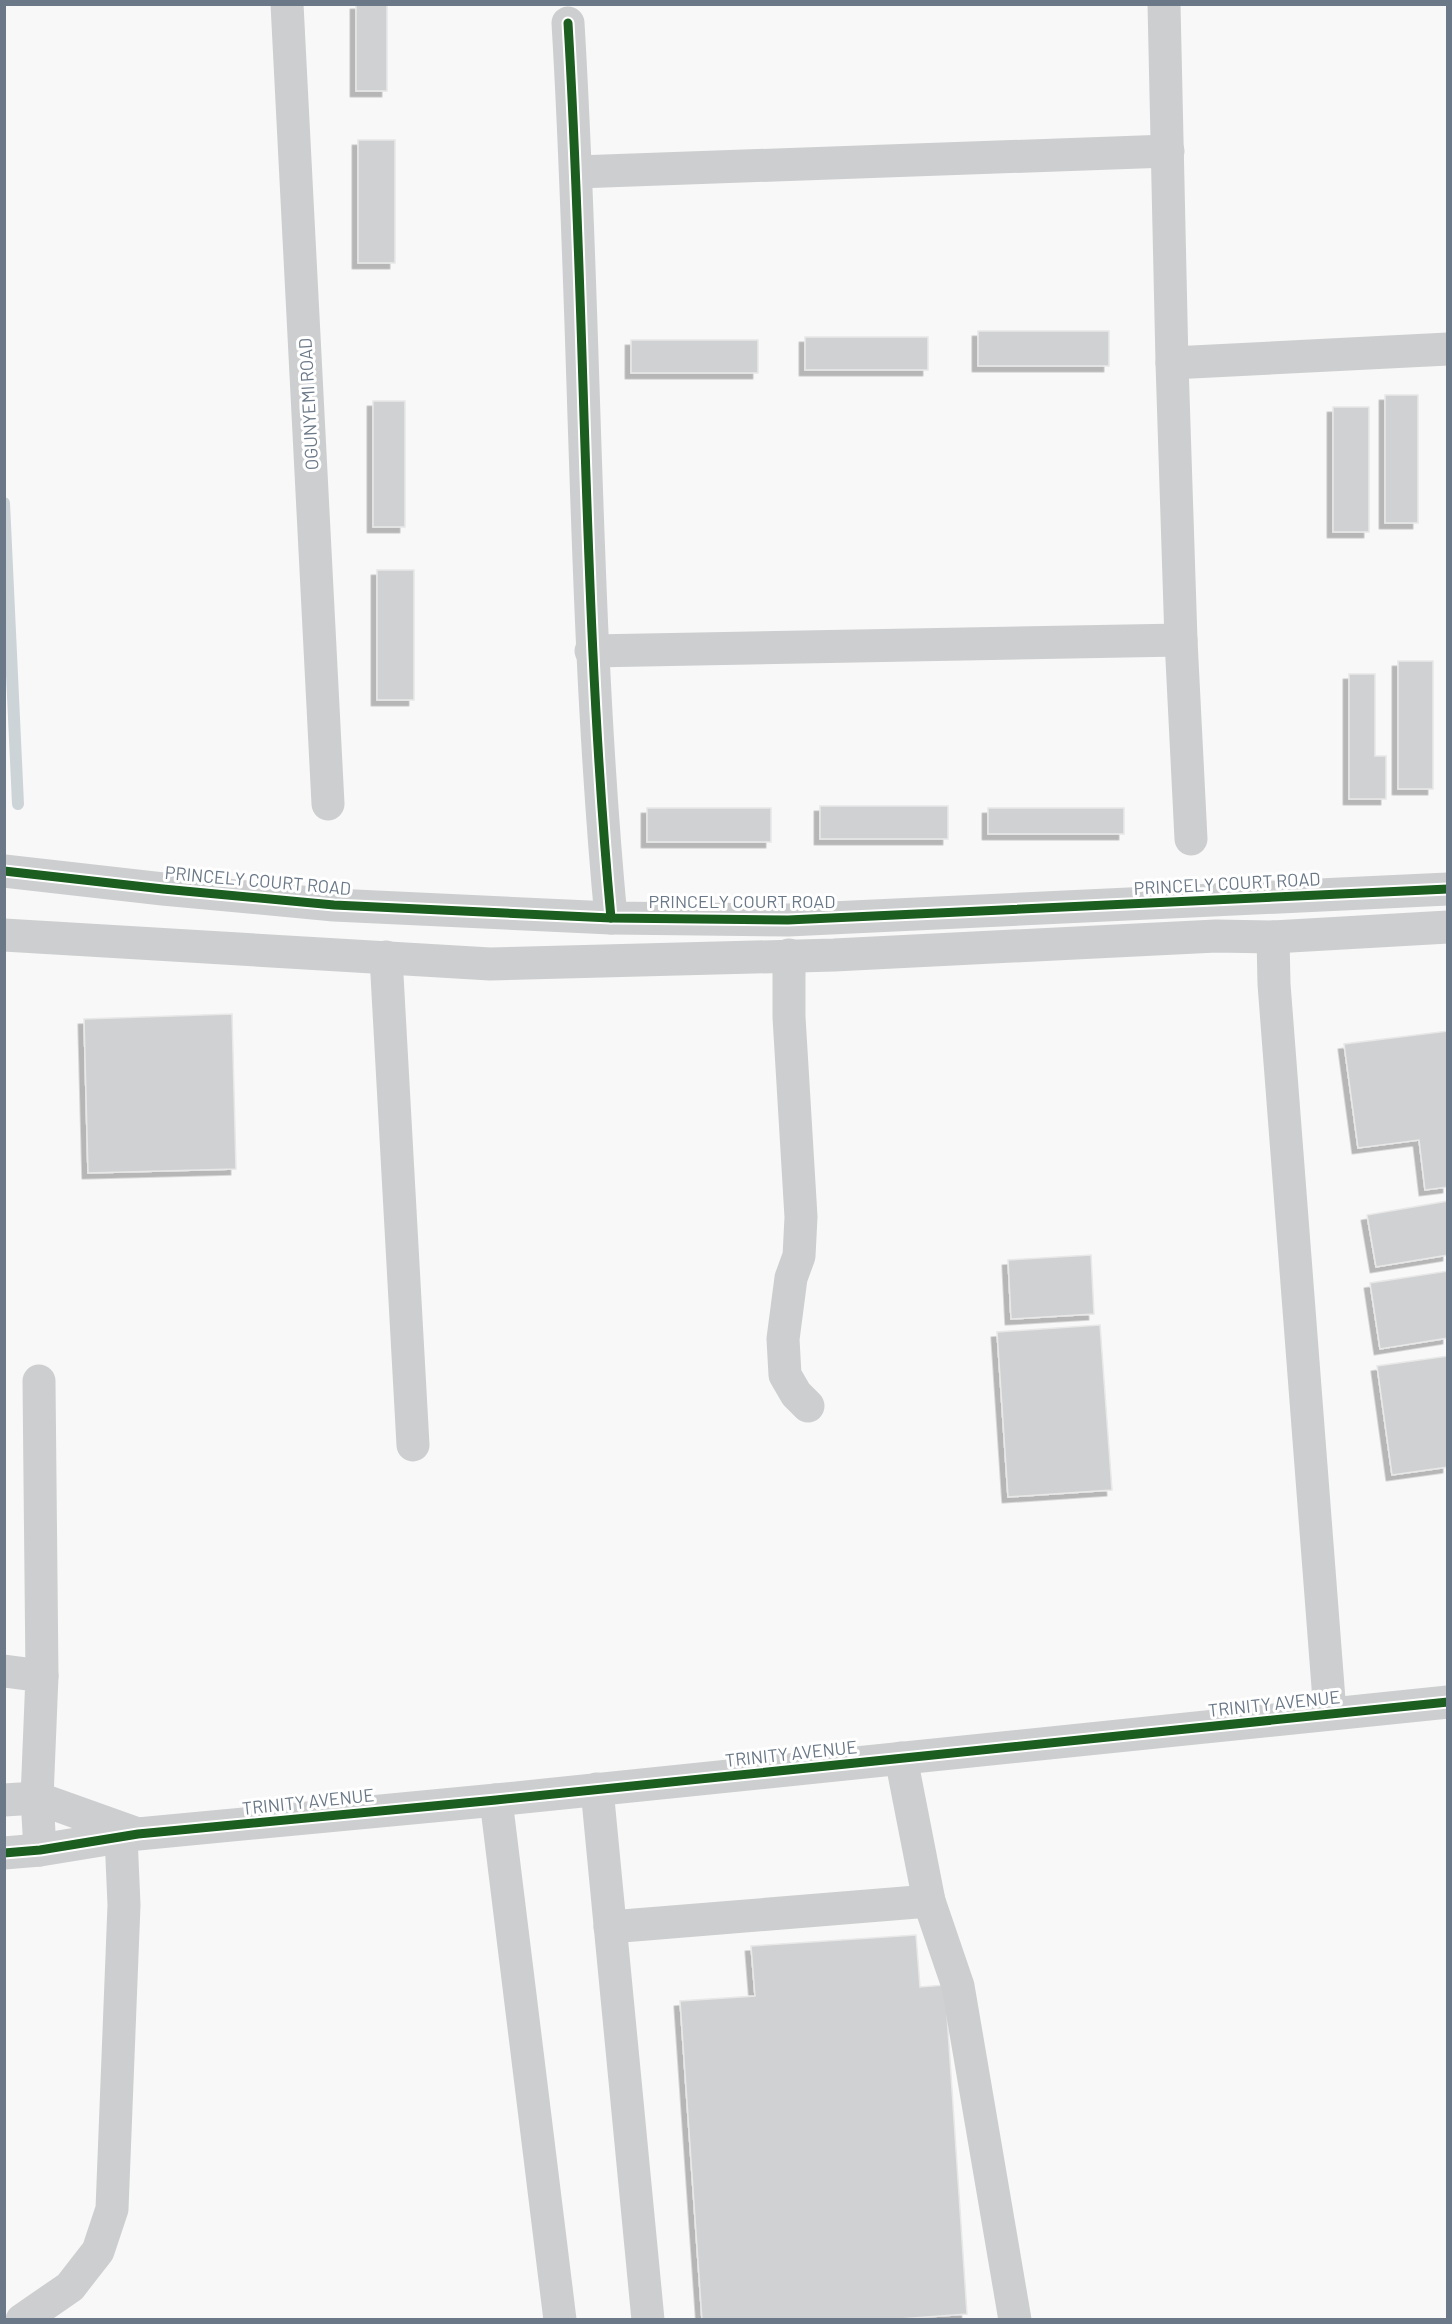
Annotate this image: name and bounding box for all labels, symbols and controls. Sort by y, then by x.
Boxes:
street label: OGUNYEMI ROAD [294,337,322,471]
street label: PRINCELY COURT ROAD [164,861,352,899]
street label: PRINCELY COURT ROAD [1133,867,1321,899]
street label: PRINCELY COURT ROAD [649,890,835,912]
street label: TRINITY AVENUE [1207,1685,1341,1721]
street label: TRINITY AVENUE [724,1735,858,1771]
street label: TRINITY AVENUE [241,1783,375,1819]

